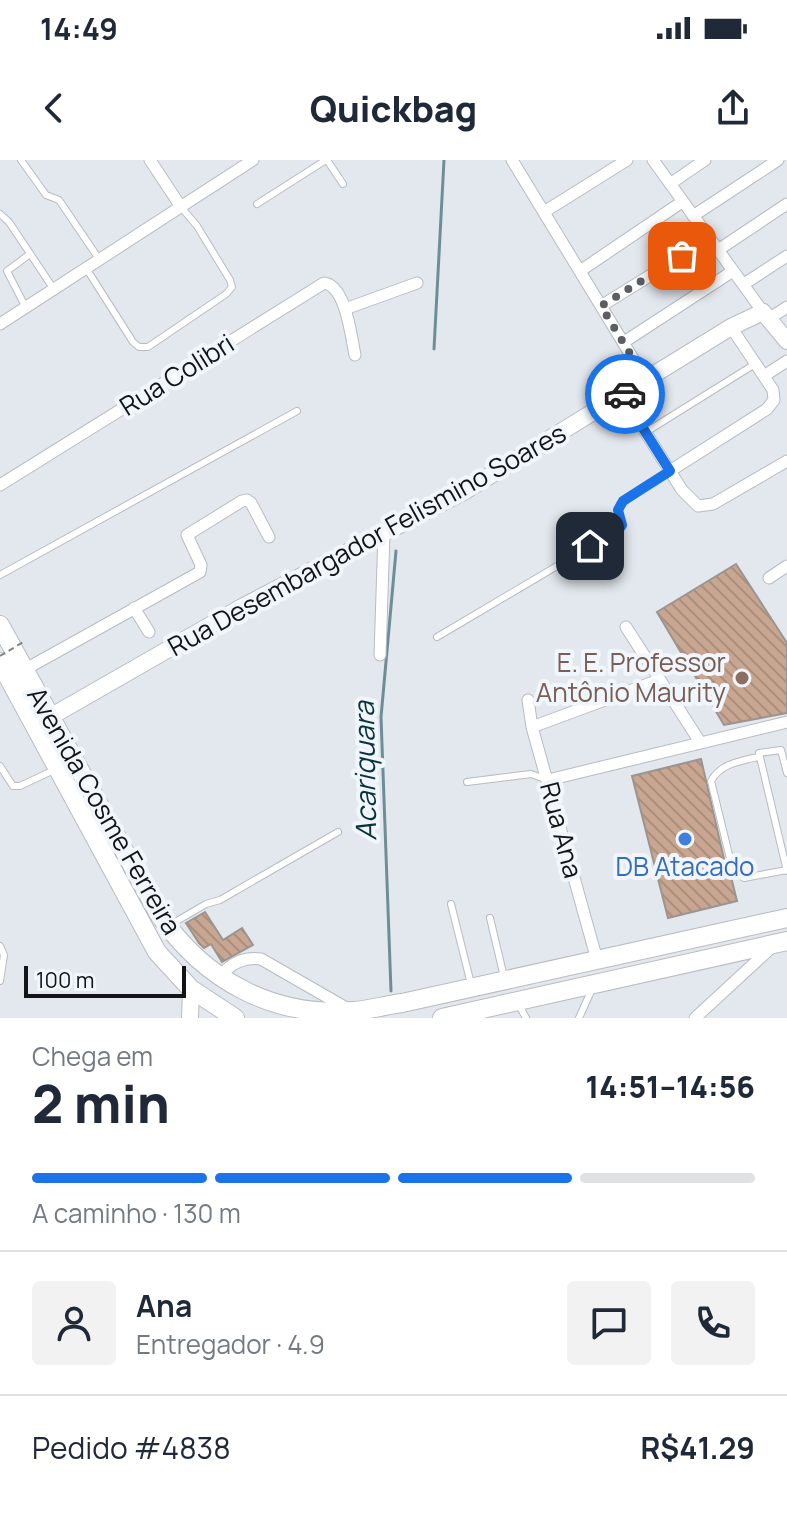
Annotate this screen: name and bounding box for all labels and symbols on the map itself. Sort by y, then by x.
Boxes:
pin [648,222,716,290]
street label: Rua Colibri [112,325,240,423]
courier [585,354,665,434]
street label: Rua Desembargador Felismino Soares [161,414,572,664]
pin [556,512,624,580]
place label: E. E. Professor Antônio Maurity [536,644,726,710]
marker: E. E. Professor Antônio Maurity [733,669,751,687]
street label: Avenida Cosme Ferreira [19,680,191,941]
water label: Acariquara [344,700,384,841]
street label: Rua Ana [532,778,592,882]
marker: DB Atacado [676,830,694,848]
place label: DB Atacado [616,848,754,884]
scale bar [24,962,186,998]

